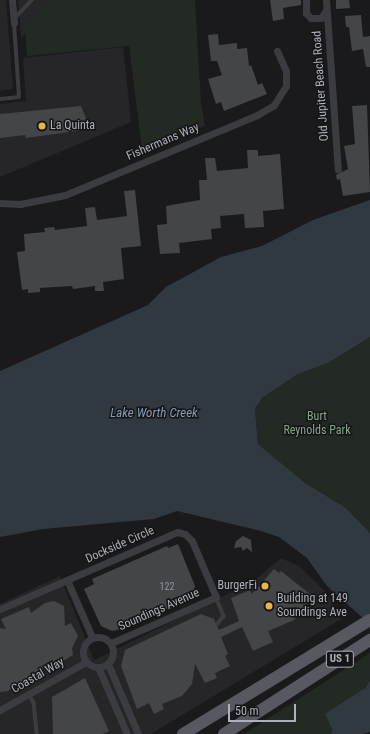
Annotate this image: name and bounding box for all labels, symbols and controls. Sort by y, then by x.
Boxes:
street label: Old Jupiter Beach Road [310,30,332,142]
place label: La Quinta [50,119,95,133]
street label: Fishermans Way [125,120,201,164]
marker: La Quinta [37,121,47,131]
water label: Lake Worth Creek [110,405,198,421]
park label: Burt Reynolds Park [283,410,351,438]
street label: Dockside Circle [84,523,156,567]
place label: BurgerFi [217,579,257,593]
house number: 122 [160,581,174,593]
marker: BurgerFi [260,581,270,591]
street label: Soundings Avenue [116,586,202,634]
place label: Building at 149 Soundings Ave [277,592,348,620]
marker: Building at 149 Soundings Ave [264,601,274,611]
road number: US 1 [325,650,355,668]
street label: Coastal Way [9,655,67,697]
scale bar [230,696,298,722]
text: 50 m [235,704,259,718]

